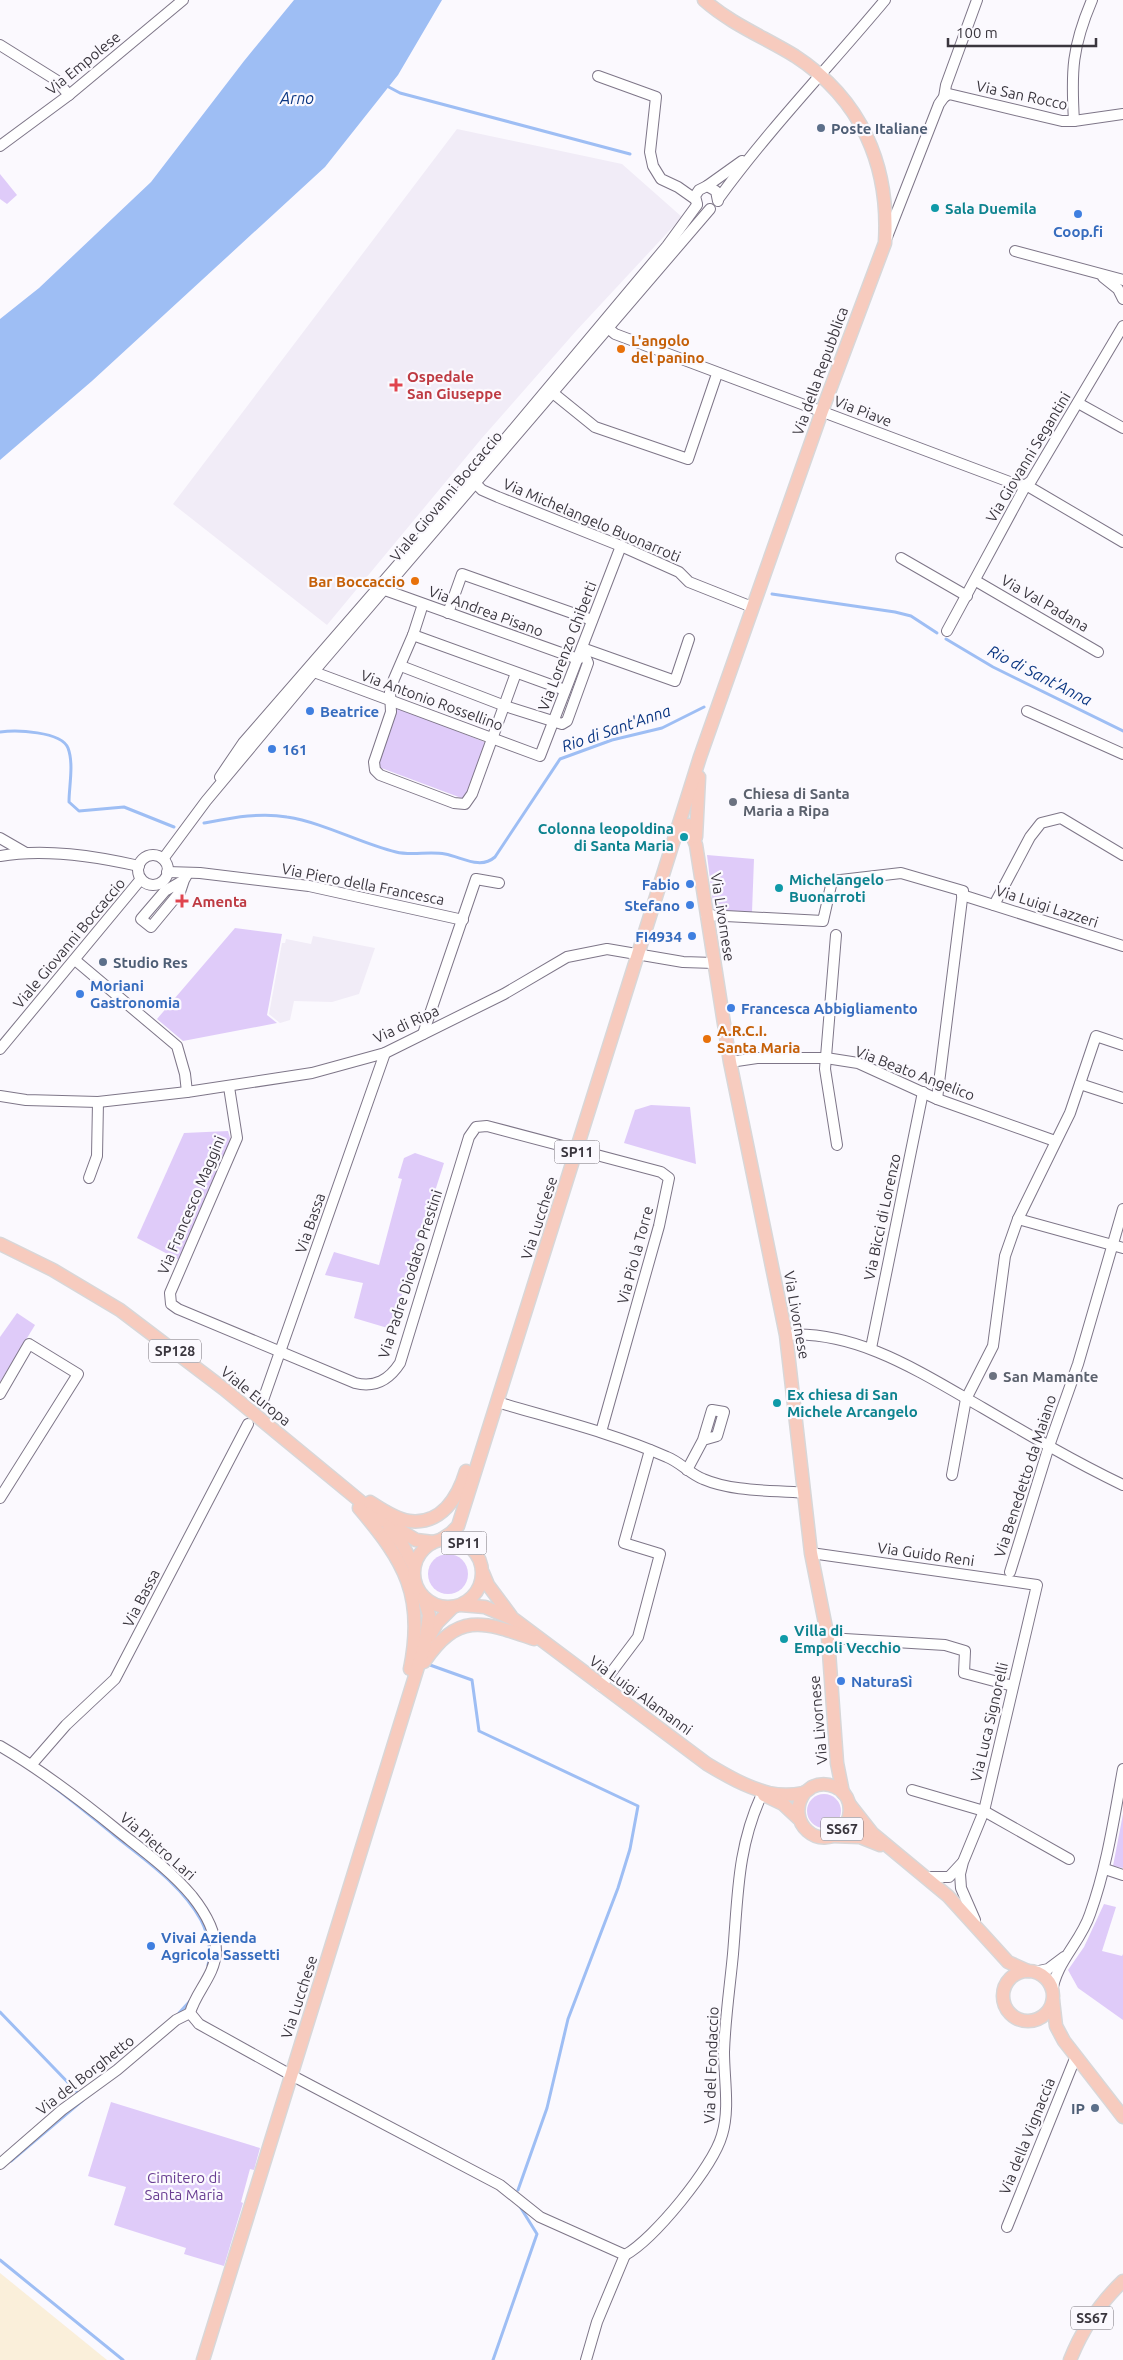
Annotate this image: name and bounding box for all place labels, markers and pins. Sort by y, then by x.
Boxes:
place label: Poste Italiane [831,120,928,137]
marker: Poste Italiane [815,122,827,134]
place label: Sala Duemila [945,200,1037,217]
marker: Sala Duemila [929,202,941,214]
marker: Coop.fi [1072,208,1084,220]
place label: Coop.fi [1053,223,1103,240]
place label: L'angolo del panino [631,332,705,366]
marker: L'angolo del panino [615,343,627,355]
place label: Ospedale San Giuseppe [407,368,502,402]
marker: Ospedale San Giuseppe [389,378,403,392]
place label: Bar Boccaccio [308,573,405,590]
marker: Bar Boccaccio [409,575,421,587]
place label: Beatrice [320,703,379,720]
marker: Beatrice [304,705,316,717]
place label: 161 [282,741,307,758]
marker: 161 [266,743,278,755]
place label: Chiesa di Santa Maria a Ripa [743,785,850,819]
marker: Chiesa di Santa Maria a Ripa [727,796,739,808]
place label: Colonna leopoldina di Santa Maria [538,820,674,854]
marker: Colonna leopoldina di Santa Maria [678,831,690,843]
place label: Michelangelo Buonarroti [789,871,884,905]
place label: Fabio [642,876,680,893]
marker: Fabio [684,878,696,890]
marker: Michelangelo Buonarroti [773,882,785,894]
place label: Amenta [192,893,247,910]
marker: Amenta [176,895,188,907]
place label: Stefano [625,897,680,914]
marker: Stefano [684,899,696,911]
place label: FI4934 [635,928,682,945]
marker: FI4934 [686,930,698,942]
place label: Studio Res [113,954,188,971]
marker: Studio Res [97,956,109,968]
place label: Moriani Gastronomia [90,977,180,1011]
marker: Moriani Gastronomia [74,988,86,1000]
place label: Francesca Abbigliamento [741,1000,918,1017]
marker: Francesca Abbigliamento [725,1002,737,1014]
place label: A.R.C.I. Santa Maria [717,1022,801,1056]
marker: A.R.C.I. Santa Maria [701,1033,713,1045]
place label: San Mamante [1003,1368,1098,1385]
marker: San Mamante [987,1370,999,1382]
place label: Ex chiesa di San Michele Arcangelo [787,1386,918,1420]
marker: Ex chiesa di San Michele Arcangelo [771,1397,783,1409]
place label: Villa di Empoli Vecchio [794,1622,901,1656]
marker: Villa di Empoli Vecchio [778,1633,790,1645]
place label: NaturaSì [851,1673,912,1690]
marker: NaturaSì [835,1675,847,1687]
place label: Vivai Azienda Agricola Sassetti [161,1929,280,1963]
marker: Vivai Azienda Agricola Sassetti [145,1940,157,1952]
place label: IP [1071,2100,1085,2117]
marker: IP [1089,2102,1101,2114]

